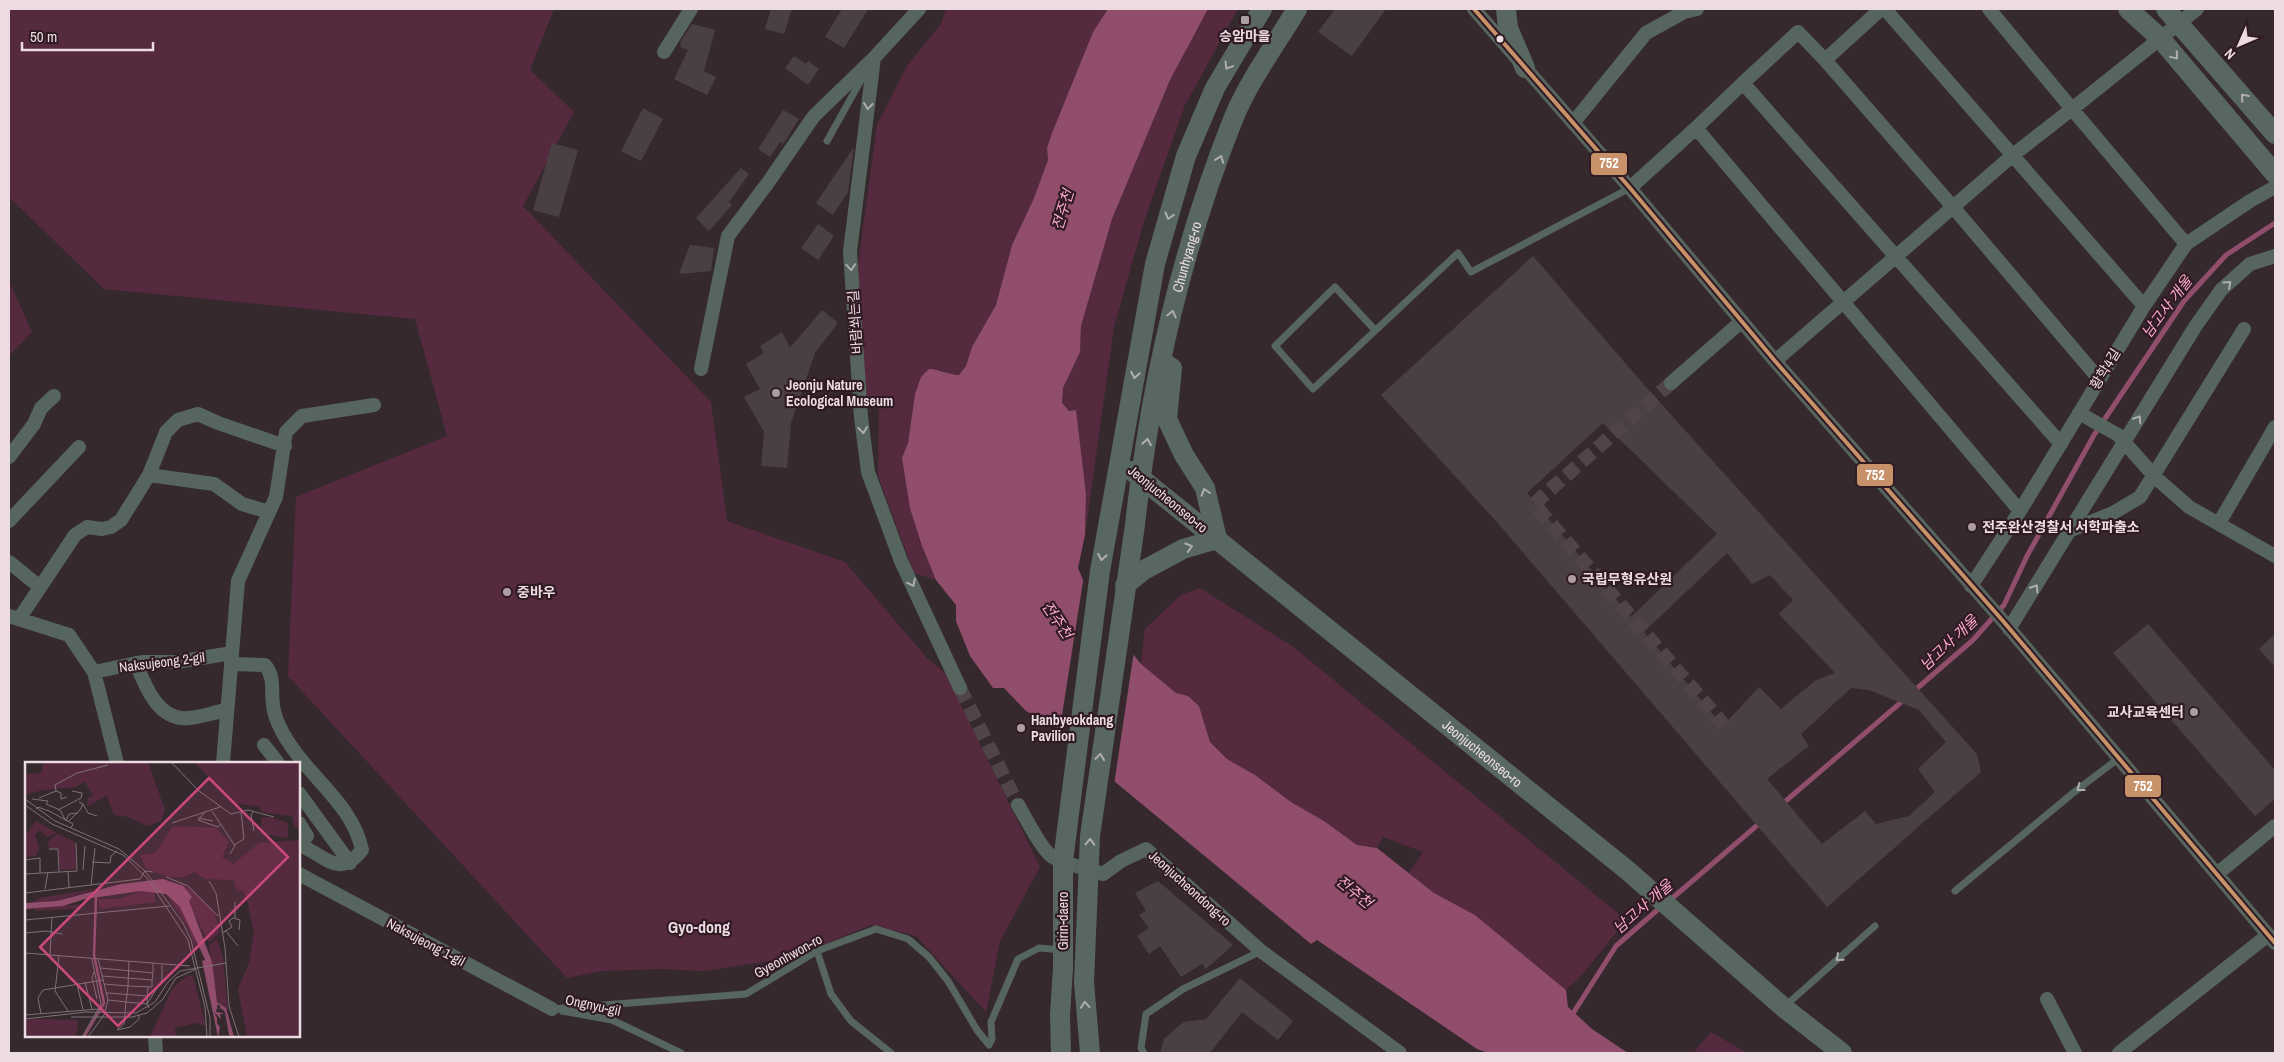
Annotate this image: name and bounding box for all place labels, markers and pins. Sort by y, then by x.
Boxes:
marker: 승암마을 [1239,14,1251,26]
place label: 승암마을 [1219,27,1271,45]
unlabelled marker [1495,34,1505,44]
place label: Jeonju Nature Ecological Museum [786,376,893,410]
marker: Jeonju Nature Ecological Museum [770,387,782,399]
place label: 전주완산경찰서 서학파출소 [1982,518,2140,536]
marker: 전주완산경찰서 서학파출소 [1966,521,1978,533]
place label: 국립무형유산원 [1582,570,1672,588]
marker: 국립무형유산원 [1566,573,1578,585]
place label: 중바우 [517,583,556,601]
marker: 중바우 [501,586,513,598]
place label: 교사교육센터 [2107,703,2184,721]
marker: 교사교육센터 [2188,706,2200,718]
place label: Hanbyeokdang Pavilion [1031,711,1113,745]
marker: Hanbyeokdang Pavilion [1015,722,1027,734]

